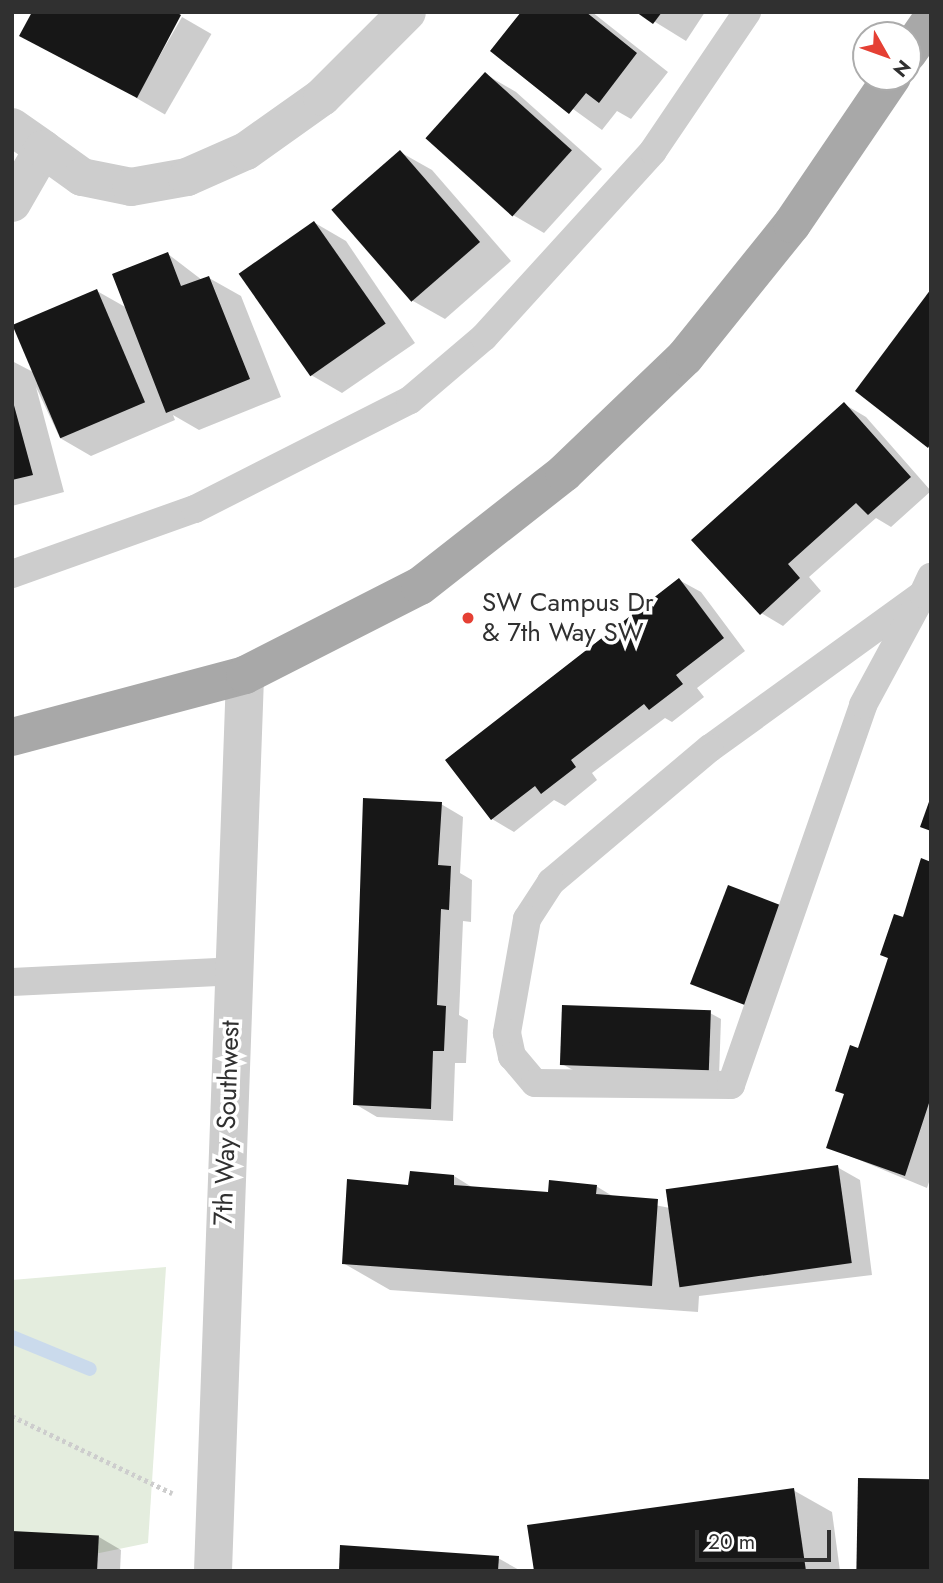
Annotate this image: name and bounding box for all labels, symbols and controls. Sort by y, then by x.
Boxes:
north arrow [852,21,922,91]
text: N [887,54,917,83]
place label: SW Campus Dr & 7th Way SW [482,587,654,648]
marker: SW Campus Dr & 7th Way SW [460,610,476,626]
street label: 7th Way Southwest [208,1020,246,1226]
scale bar [698,1516,834,1560]
text: 20 m [708,1527,755,1557]

